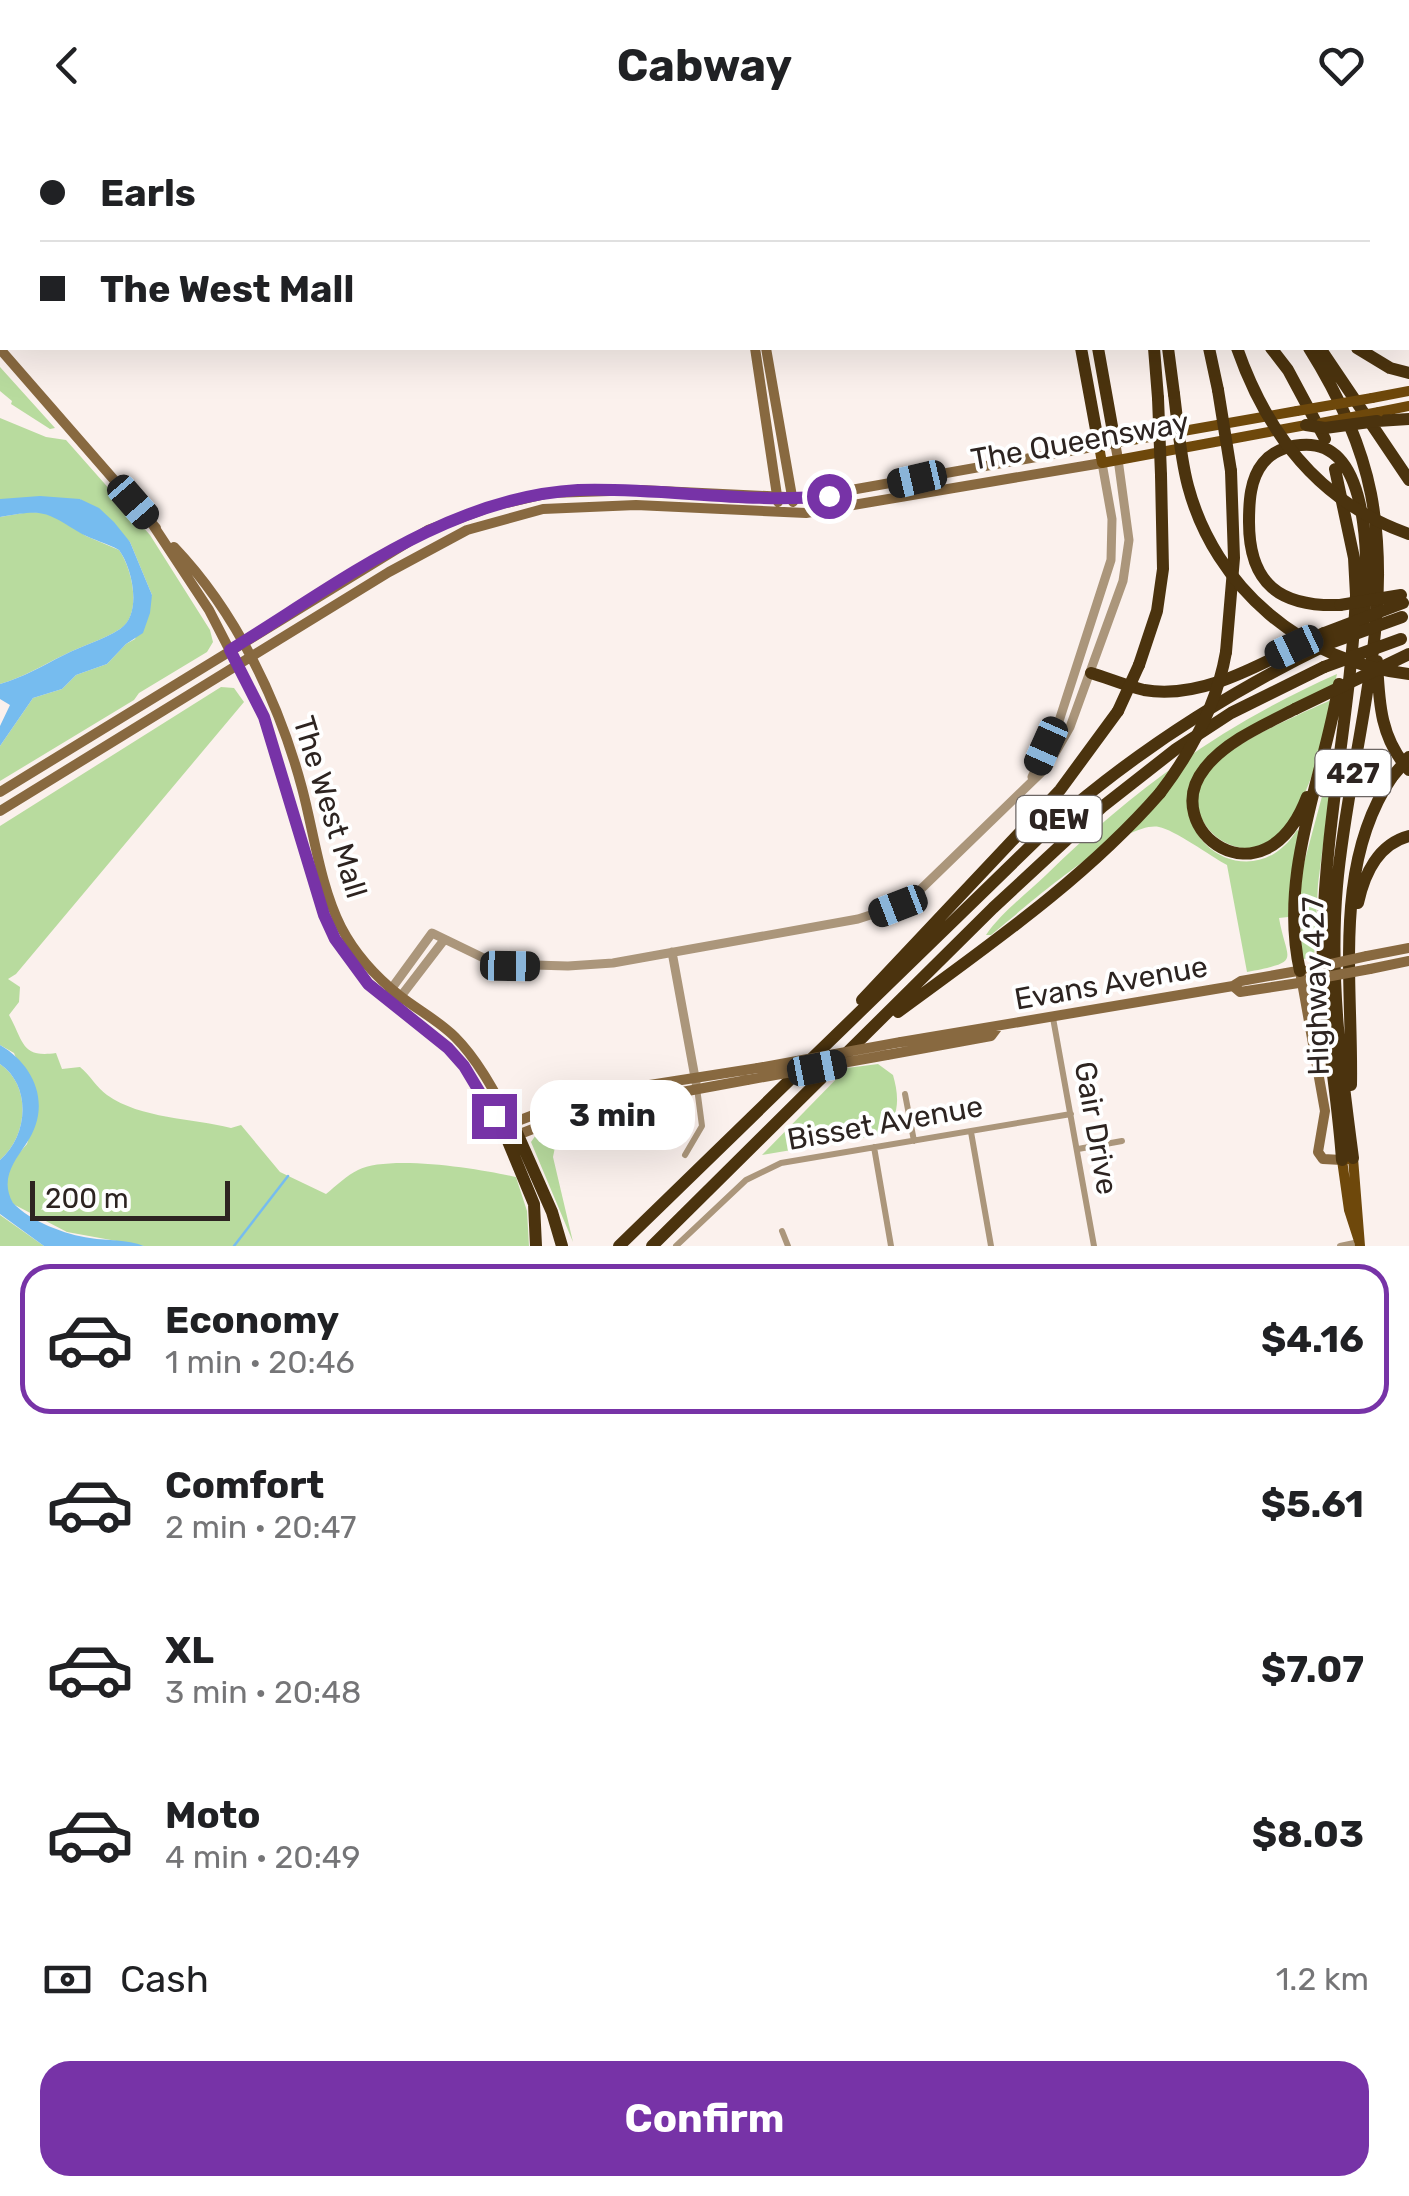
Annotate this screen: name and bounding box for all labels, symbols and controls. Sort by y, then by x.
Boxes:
icon: back [40,38,95,93]
icon: heart [1314,38,1369,93]
text: Cabway [617,39,792,92]
text: Earls [100,170,196,216]
text: The West Mall [100,266,354,312]
street label: The Queensway [968,404,1192,478]
car [884,458,950,500]
car [102,470,164,534]
route start [807,474,852,519]
car [1260,621,1328,673]
street label: The West Mall [285,712,375,902]
car [1020,712,1072,780]
road number: 427 [1316,750,1390,796]
road number: QEW [1016,796,1102,842]
car [865,881,931,931]
street label: Highway 427 [1295,896,1337,1076]
street label: Evans Avenue [1012,948,1210,1018]
car [480,950,540,982]
car [785,1048,849,1088]
street label: Gair Drive [1067,1059,1125,1197]
callout: 3 min [529,1081,694,1151]
street label: Bisset Avenue [784,1088,986,1158]
route end [472,1094,517,1139]
text: 3 min [569,1096,656,1134]
scale bar [30,1176,230,1220]
text: 200 m [45,1182,129,1215]
icon: car [45,1294,135,1384]
text: Economy [165,1297,339,1343]
text: $4.16 [1261,1316,1364,1362]
text: 1 min · 20:46 [165,1343,355,1381]
icon: car [45,1459,135,1549]
text: Comfort [165,1462,324,1508]
text: $5.61 [1261,1481,1364,1527]
text: 2 min · 20:47 [165,1508,356,1546]
icon: car [45,1624,135,1714]
text: XL [165,1627,214,1673]
text: $7.07 [1261,1646,1364,1692]
text: 3 min · 20:48 [165,1673,361,1711]
icon: car [45,1789,135,1879]
text: Moto [165,1792,261,1838]
text: $8.03 [1252,1811,1364,1857]
text: 4 min · 20:49 [165,1838,360,1876]
icon: cash [40,1952,95,2007]
text: Cash [120,1956,209,2002]
text: 1.2 km [1276,1960,1369,1998]
button: Confirm [40,2061,1369,2176]

